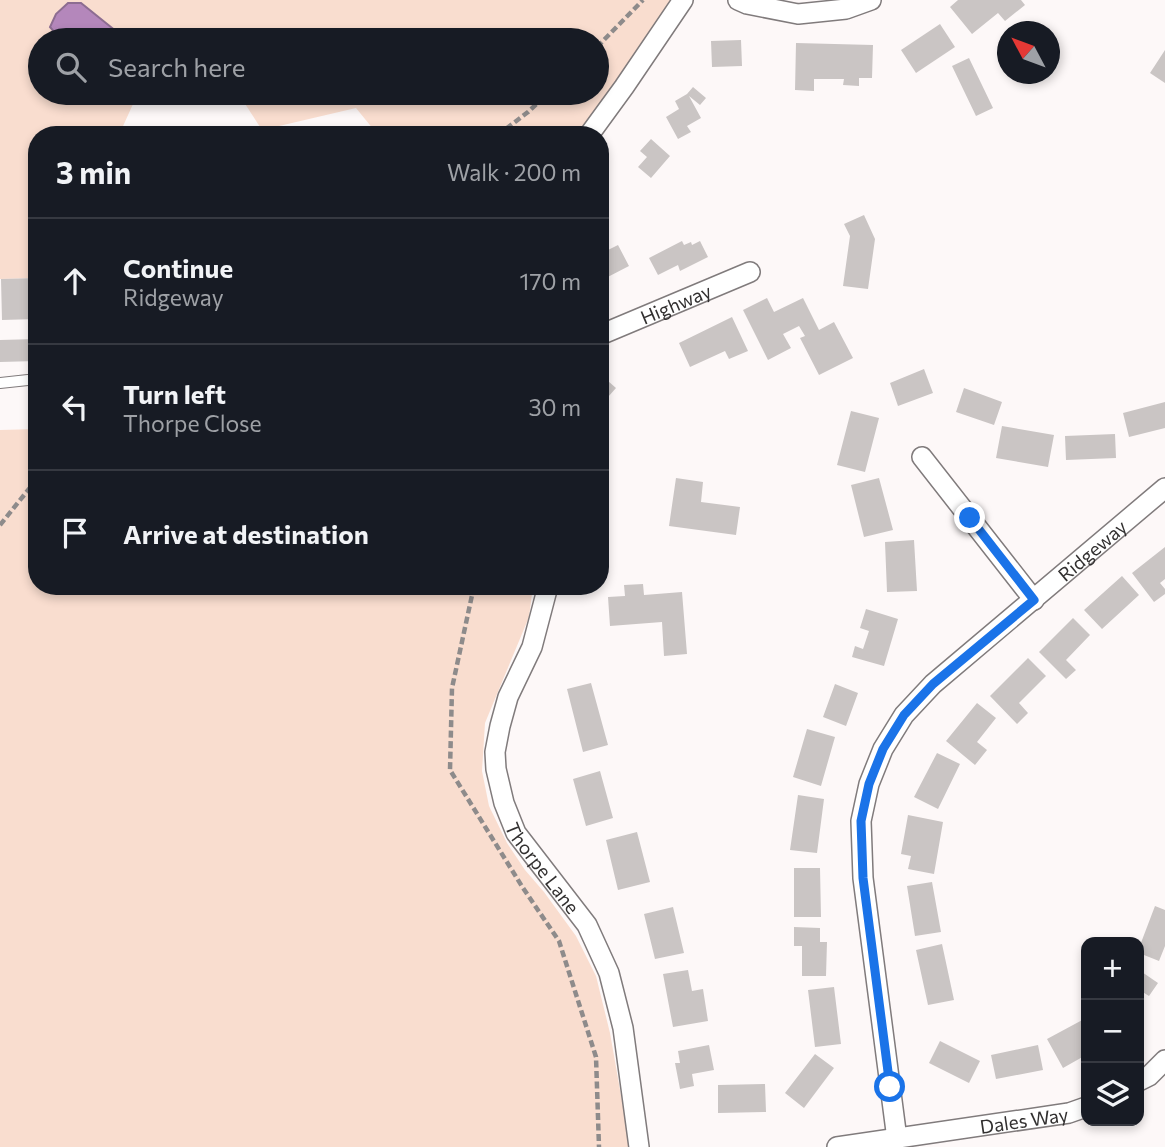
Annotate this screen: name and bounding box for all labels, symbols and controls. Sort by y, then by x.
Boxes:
north arrow [997,21,1060,84]
search box [28,28,609,105]
icon: search [52,48,90,86]
text: Search here [108,51,246,82]
text: 3 min [56,153,131,190]
text: Walk · 200 m [447,158,581,186]
text: Continue [123,252,233,283]
icon: ahead [56,262,94,300]
text: 170 m [520,267,581,295]
street label: Highway [637,278,715,328]
text: Ridgeway [123,283,224,311]
text: Turn left [123,378,226,409]
icon: left [56,388,94,426]
text: 30 m [528,393,581,421]
text: Thorpe Close [123,409,262,437]
route end [954,502,985,533]
icon: arrive [56,514,94,552]
street label: Ridgeway [1053,514,1131,586]
text: Arrive at destination [123,518,369,549]
street label: Thorpe Lane [501,819,585,918]
map controls [1081,937,1144,1126]
button: + [1081,937,1144,1000]
button: − [1081,1000,1144,1063]
button: layers [1081,1063,1144,1126]
route start [874,1071,905,1102]
street label: Dales Way [978,1102,1070,1137]

